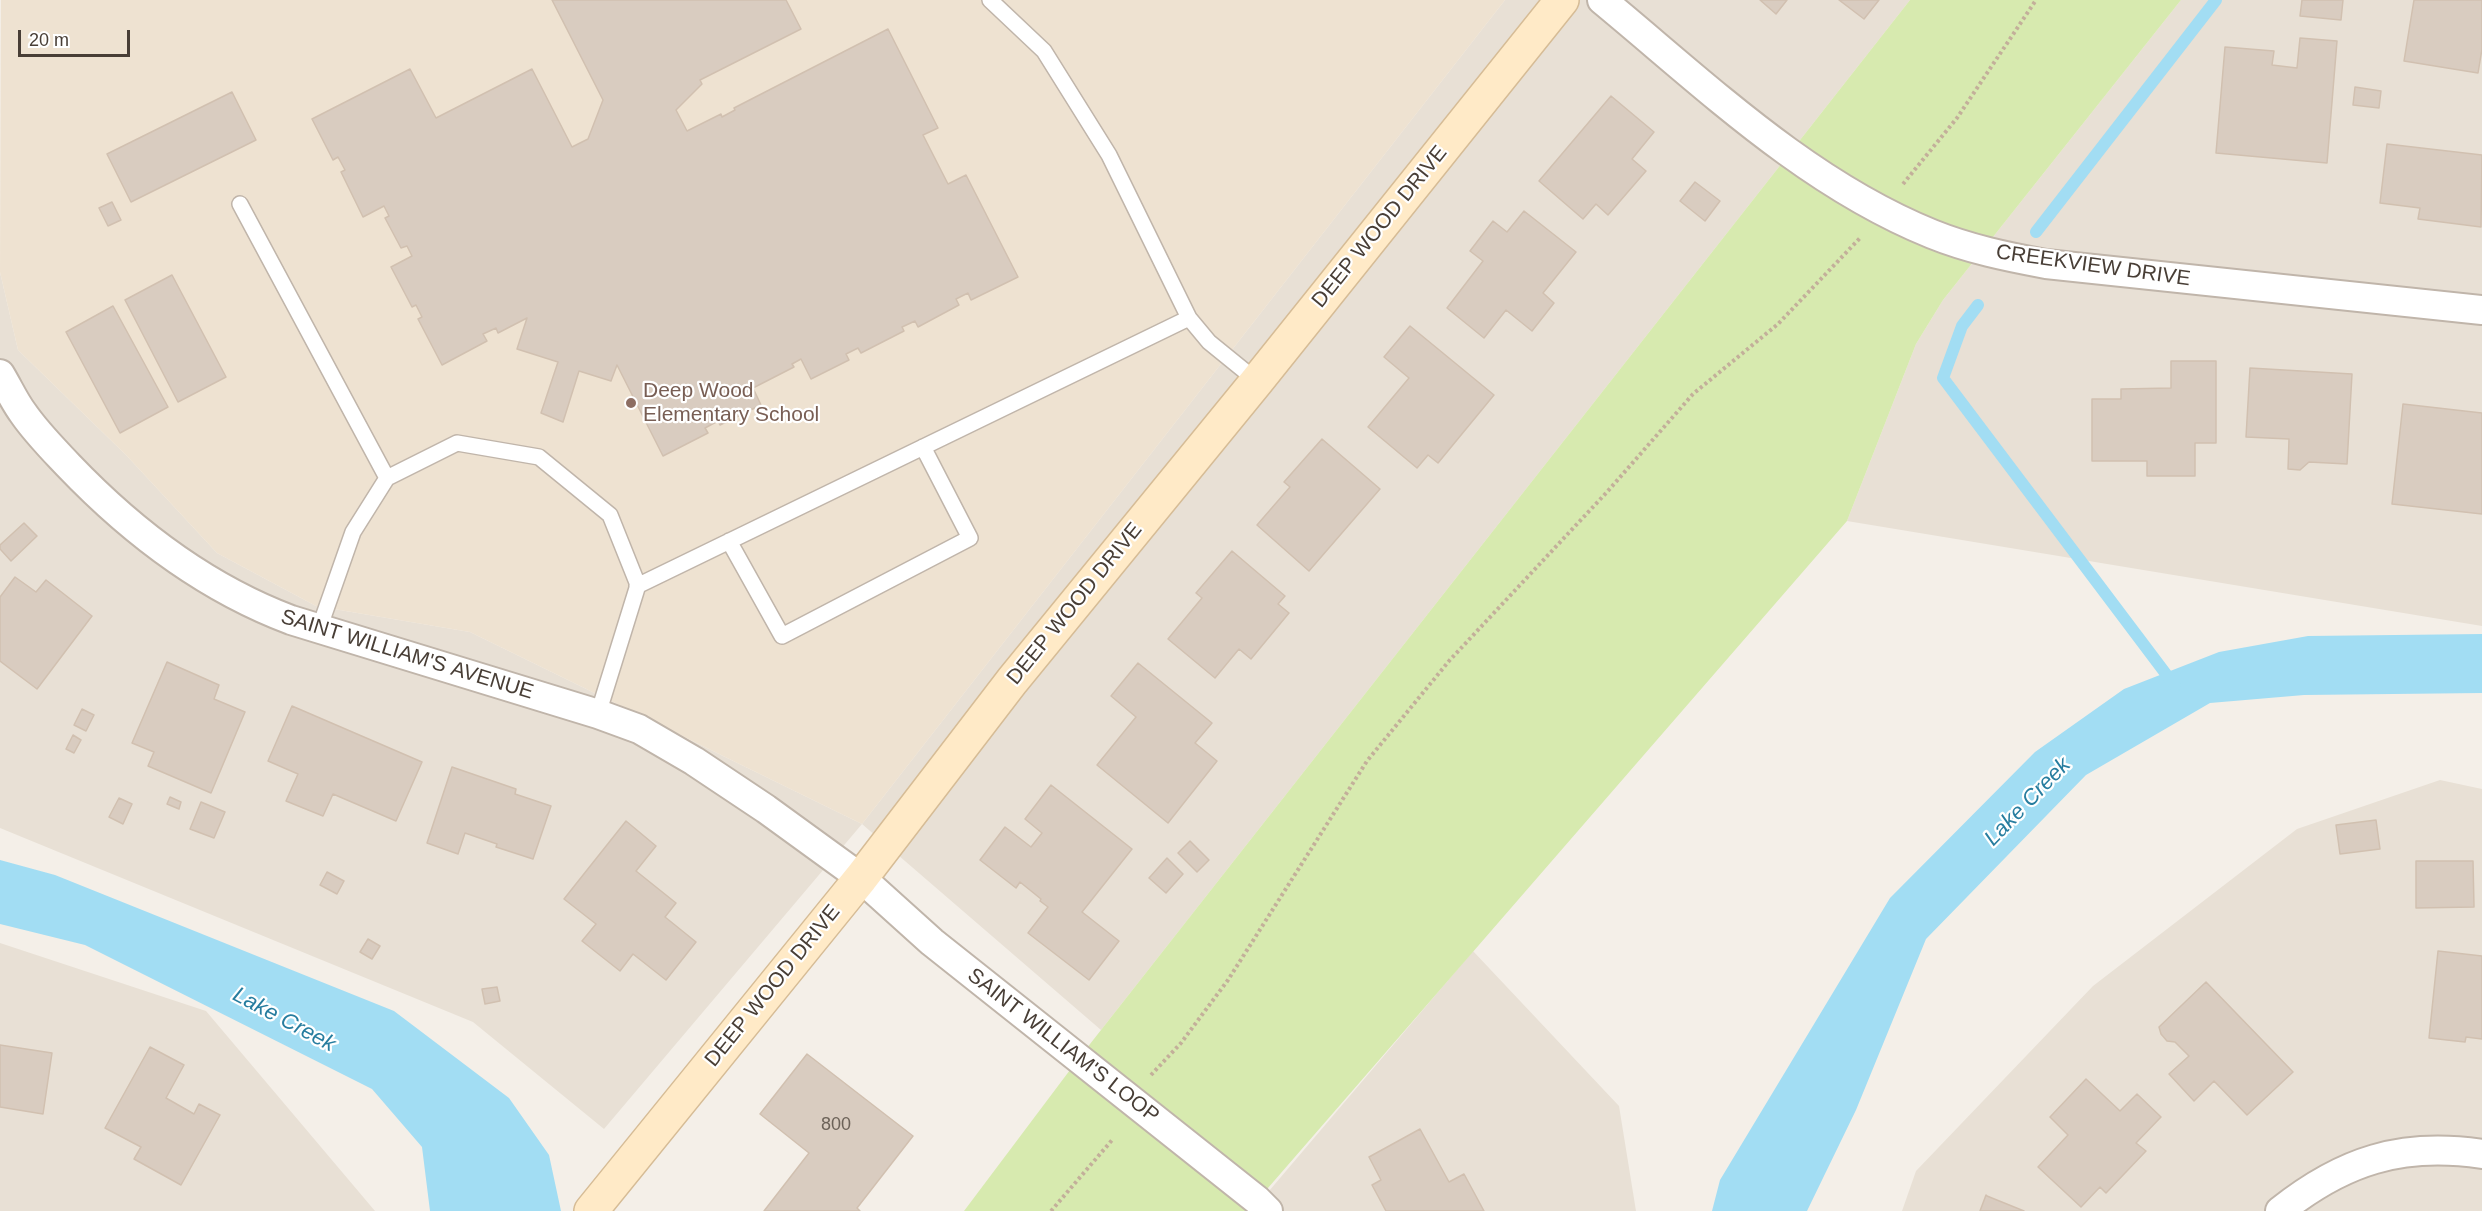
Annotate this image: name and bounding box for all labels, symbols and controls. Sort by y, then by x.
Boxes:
scale bar [21,18,134,56]
text: 20 m [29,30,69,50]
street label: DEEP WOOD DRIVE [1307,141,1453,313]
street label: CREEKVIEW DRIVE [1994,240,2192,292]
place label: Deep Wood Elementary School [643,378,819,428]
marker: Deep Wood Elementary School [624,396,638,410]
street label: DEEP WOOD DRIVE [1002,518,1148,690]
street label: SAINT WILLIAM'S AVENUE [278,605,536,705]
water label: Lake Creek [1979,752,2077,852]
street label: DEEP WOOD DRIVE [700,900,846,1072]
street label: SAINT WILLIAM'S LOOP [962,963,1164,1129]
water label: Lake Creek [228,982,340,1058]
house number: 800 [821,1114,851,1136]

